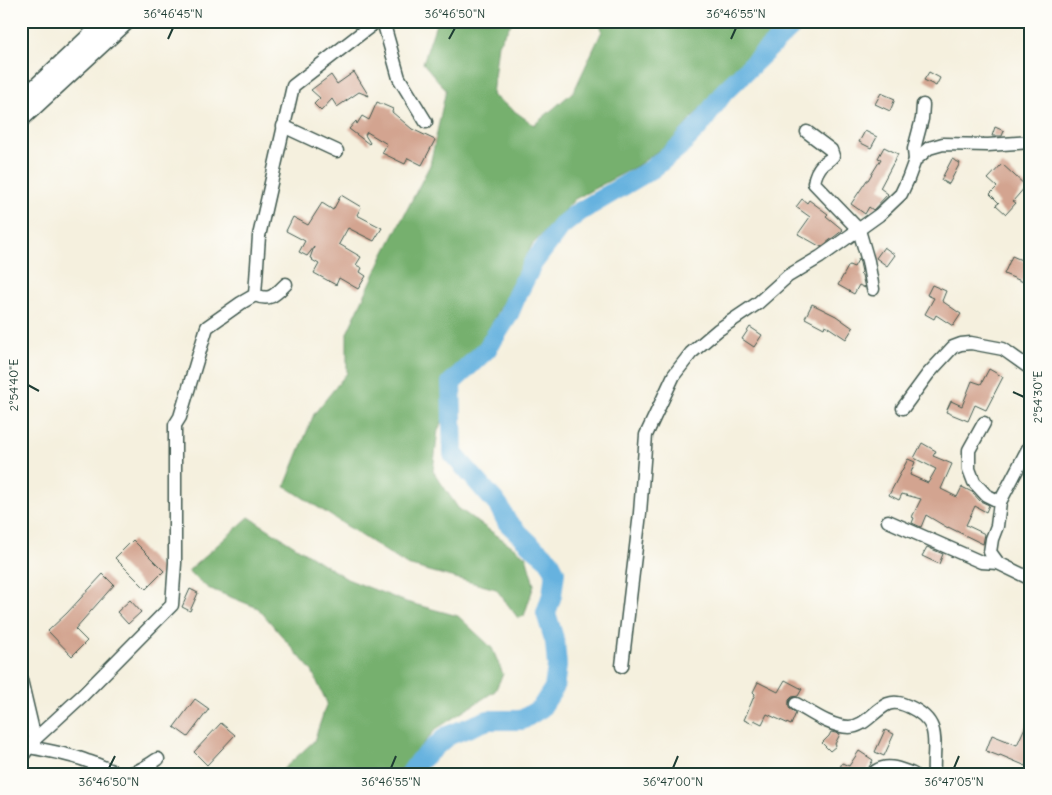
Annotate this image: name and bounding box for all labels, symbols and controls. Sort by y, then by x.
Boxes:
text: 36°46'45"N [143,6,203,21]
text: 36°46'50"N [425,6,485,21]
text: 36°46'55"N [706,6,766,21]
text: 2°54'40"E [6,359,21,411]
text: 2°54'30"E [1030,371,1045,423]
text: 36°46'50"N [79,774,139,789]
text: 36°46'55"N [361,774,421,789]
text: 36°47'00"N [643,774,703,789]
text: 36°47'05"N [924,774,984,789]

